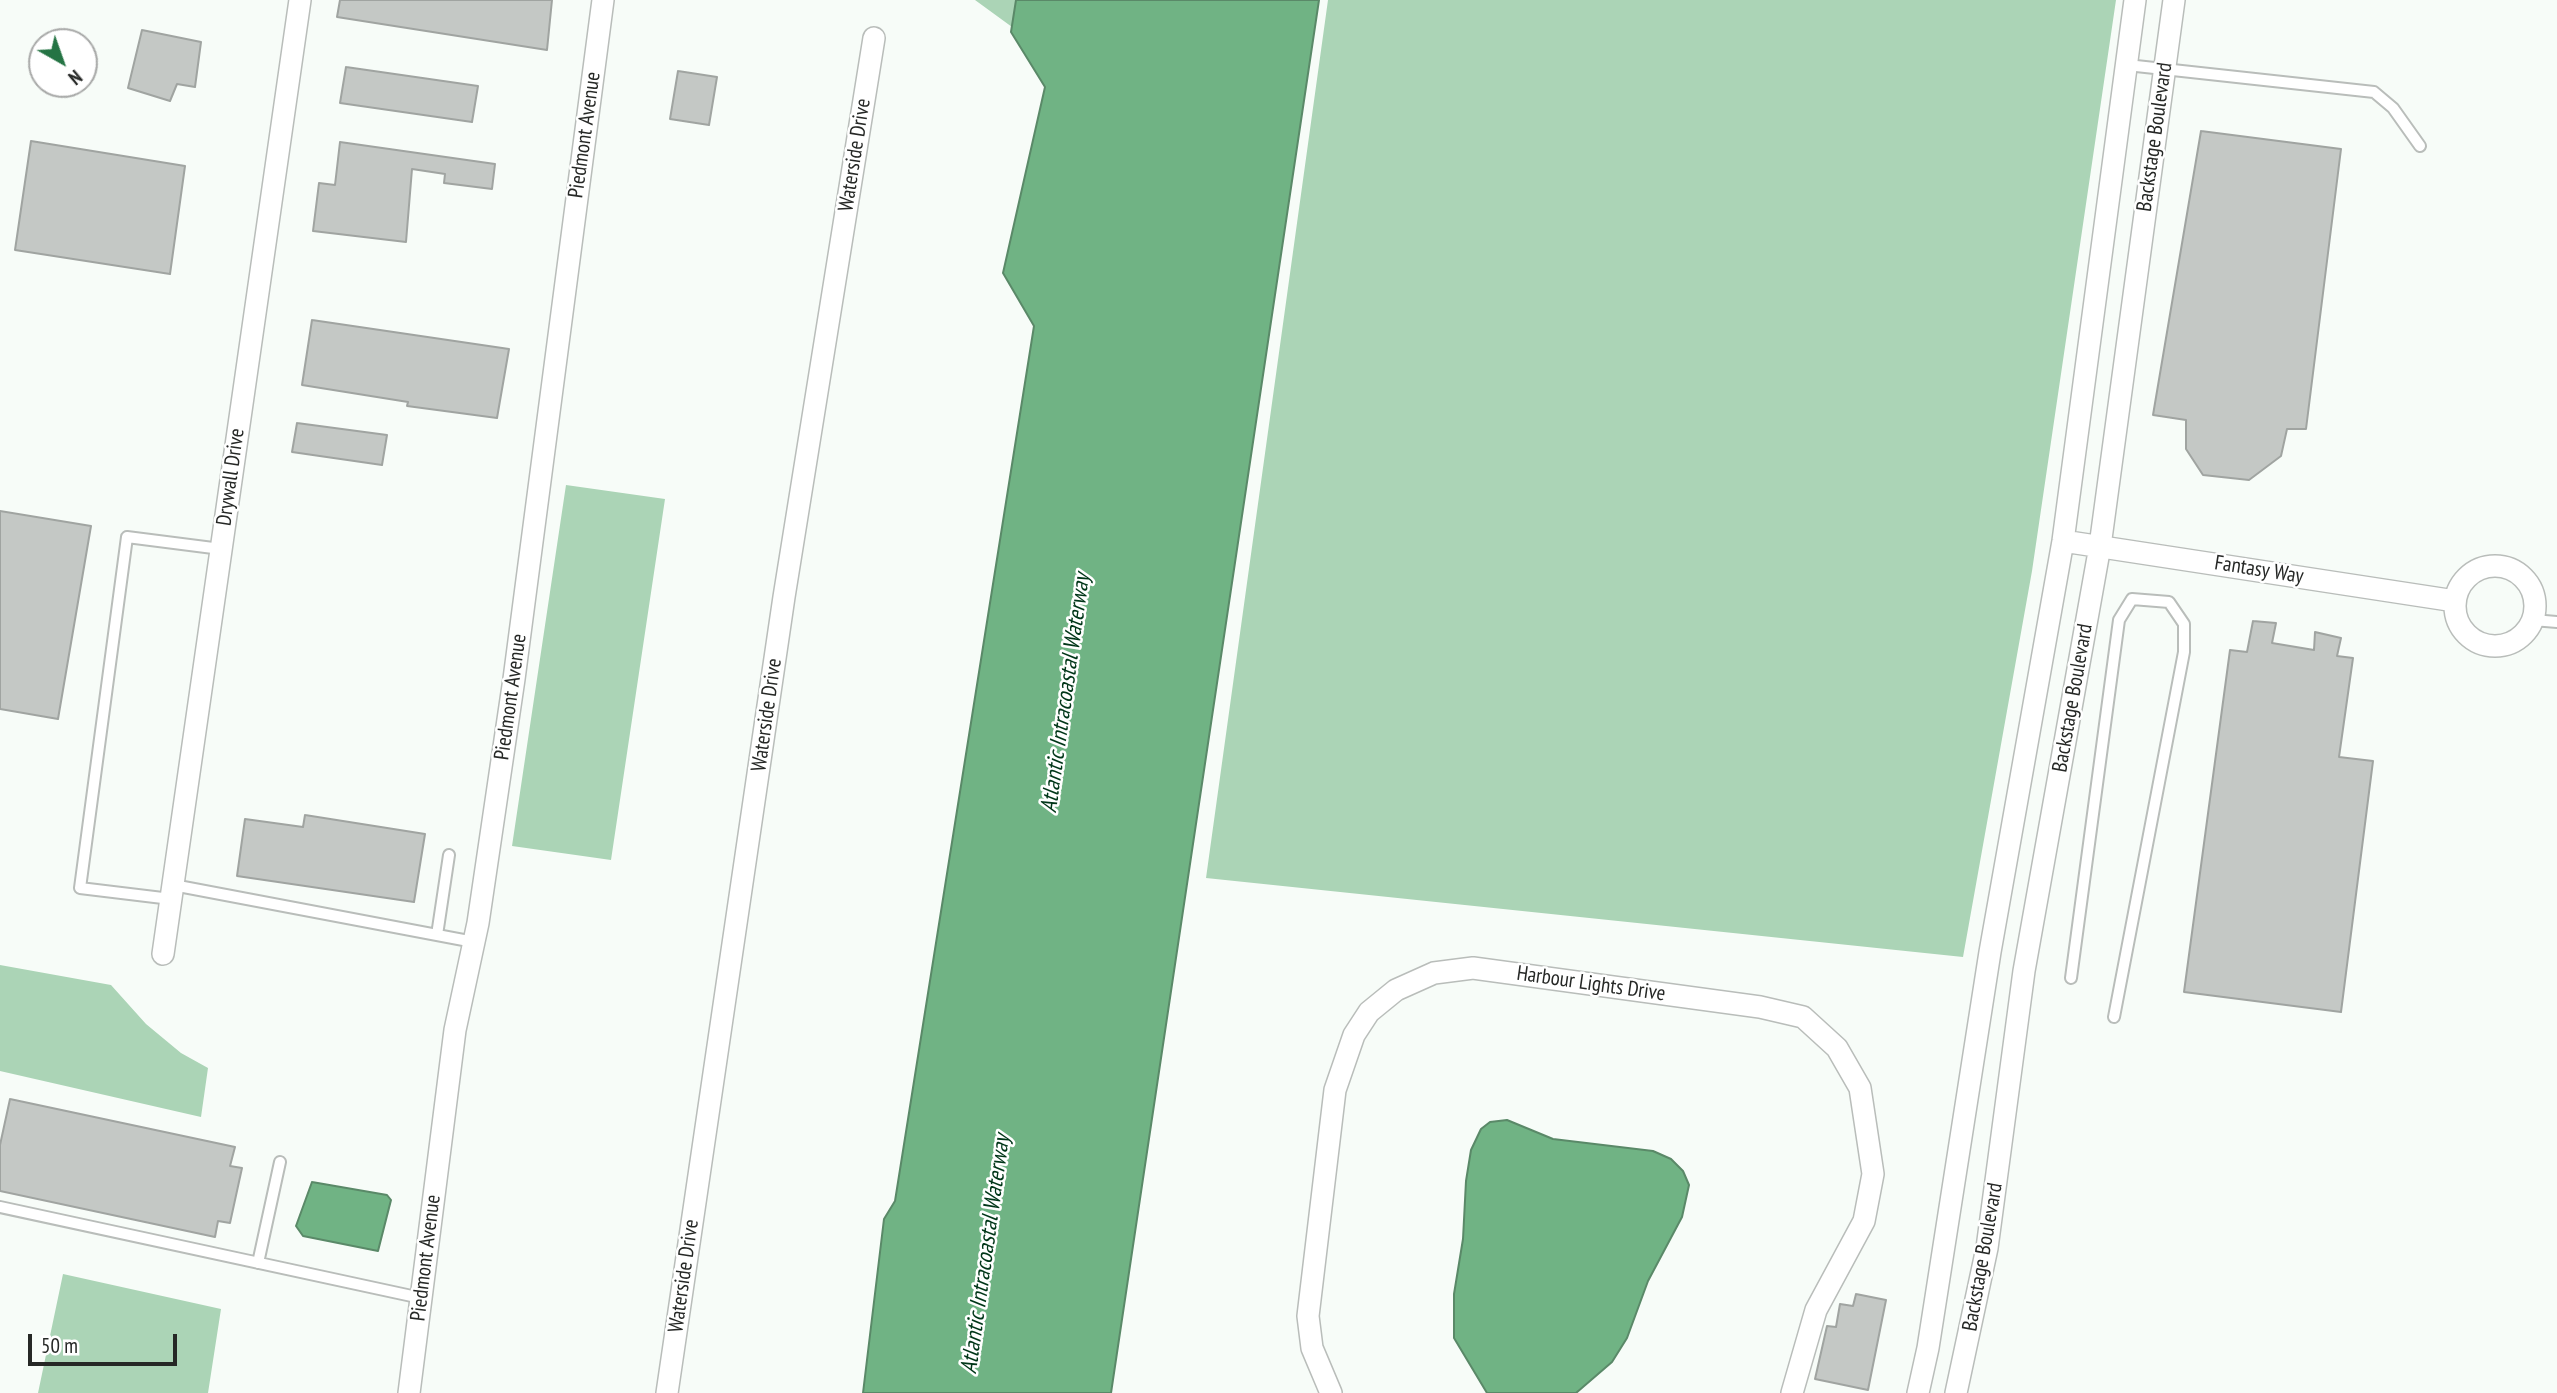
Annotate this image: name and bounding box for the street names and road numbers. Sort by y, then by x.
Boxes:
street label: Backstage Boulevard [2132,61,2178,213]
street label: Piedmont Avenue [564,70,606,200]
street label: Waterside Drive [834,97,876,213]
street label: Drywall Drive [212,427,250,527]
street label: Fantasy Way [2213,551,2305,589]
street label: Backstage Boulevard [2048,622,2098,774]
street label: Piedmont Avenue [490,632,532,762]
street label: Waterside Drive [747,657,787,773]
street label: Harbour Lights Drive [1515,961,1667,1007]
street label: Backstage Boulevard [1958,1181,2008,1333]
street label: Piedmont Avenue [406,1193,446,1323]
street label: Waterside Drive [664,1218,704,1334]

